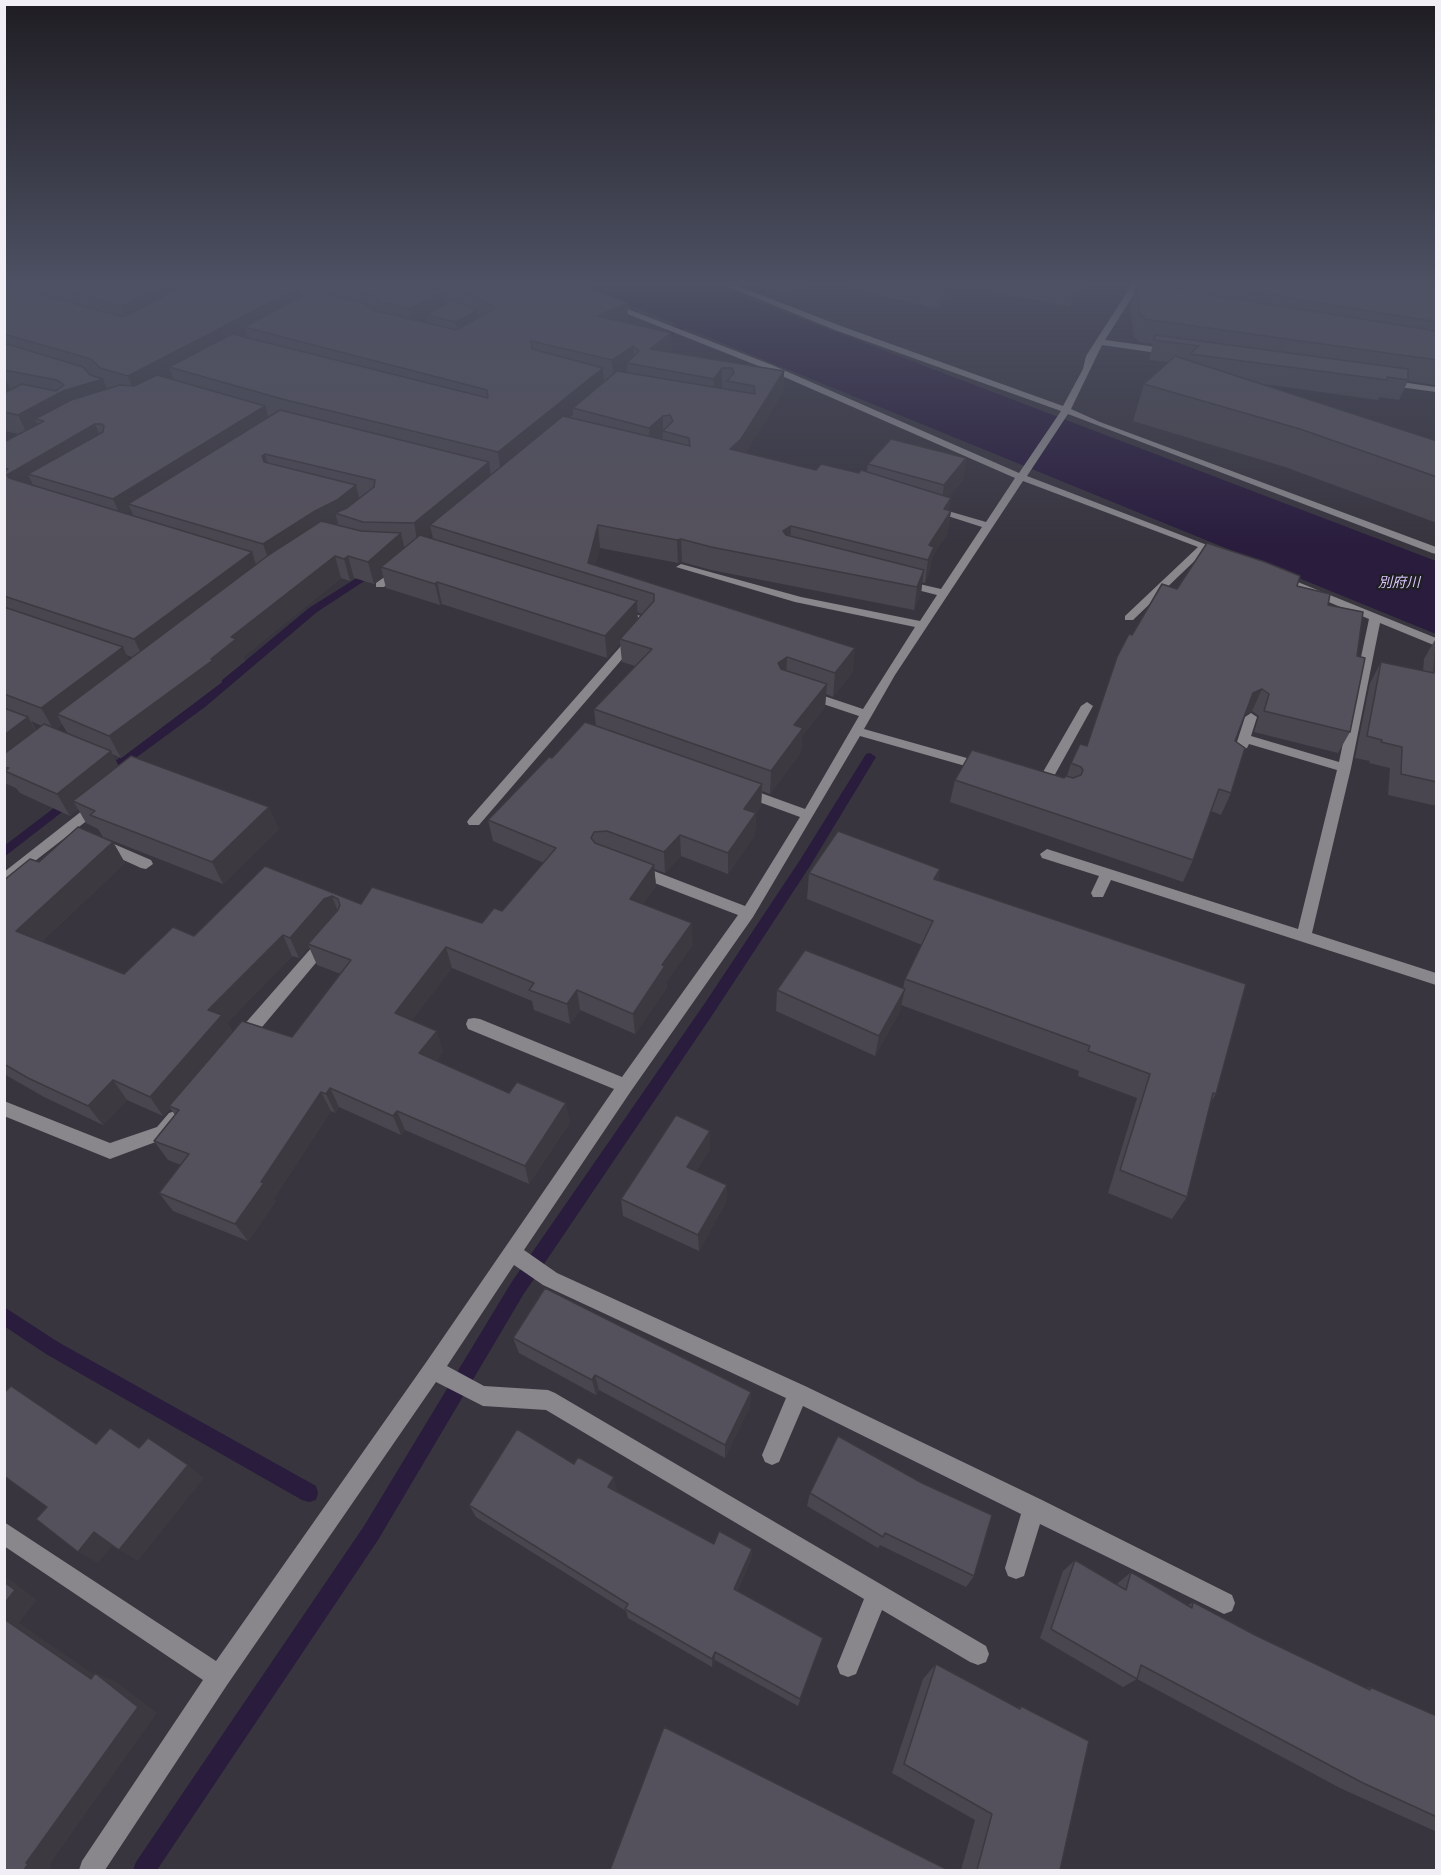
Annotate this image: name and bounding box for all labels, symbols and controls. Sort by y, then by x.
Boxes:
water label: 別府川 [1378,574,1420,590]

